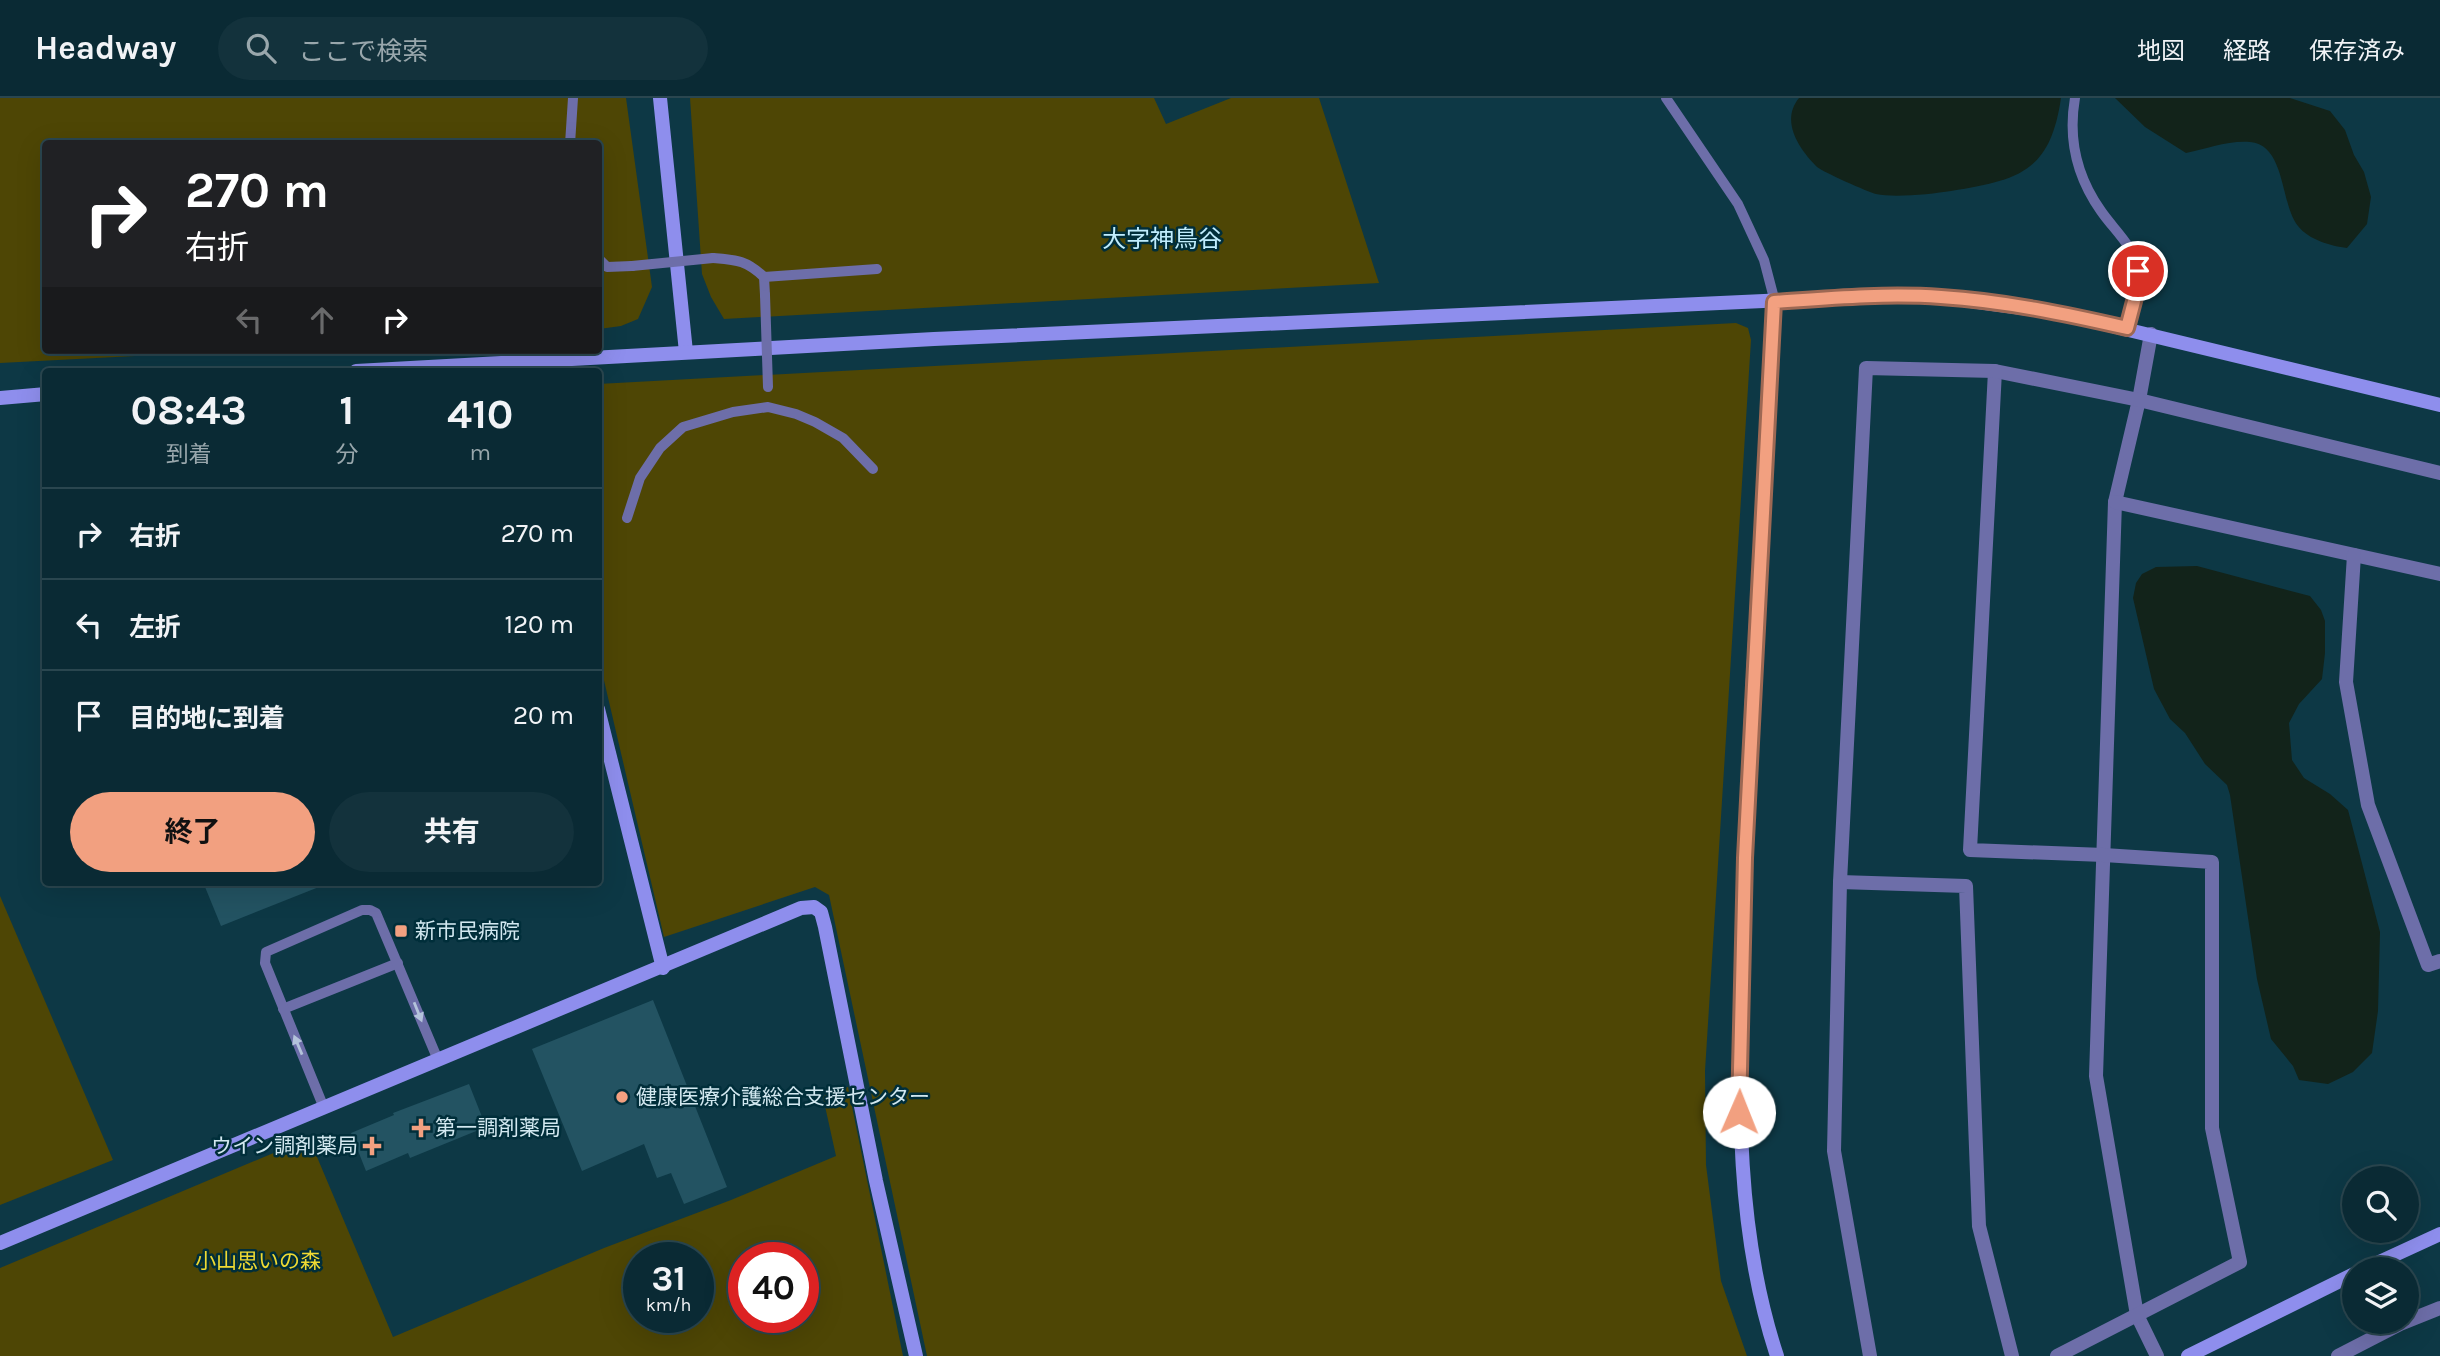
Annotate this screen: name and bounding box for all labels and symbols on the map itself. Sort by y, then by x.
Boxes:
district label: 大字神鳥谷 [1102,225,1222,253]
pin [2108,241,2168,301]
place label: 新市民病院 [415,919,520,943]
marker: 新市民病院 [393,923,409,939]
one-way arrow [412,1001,423,1022]
one-way arrow [292,1034,303,1055]
position arrow [1702,1075,1776,1149]
place label: 健康医療介護総合支援センター [636,1085,930,1109]
marker: 健康医療介護総合支援センター [614,1089,630,1105]
place label: 第一調剤薬局 [435,1116,561,1140]
marker: 第一調剤薬局 [413,1120,429,1136]
place label: ウイン調剤薬局 [211,1134,358,1158]
marker: ウイン調剤薬局 [364,1138,380,1154]
speed limit sign: 40 [728,1242,819,1333]
park label: 小山思いの森 [195,1249,321,1273]

